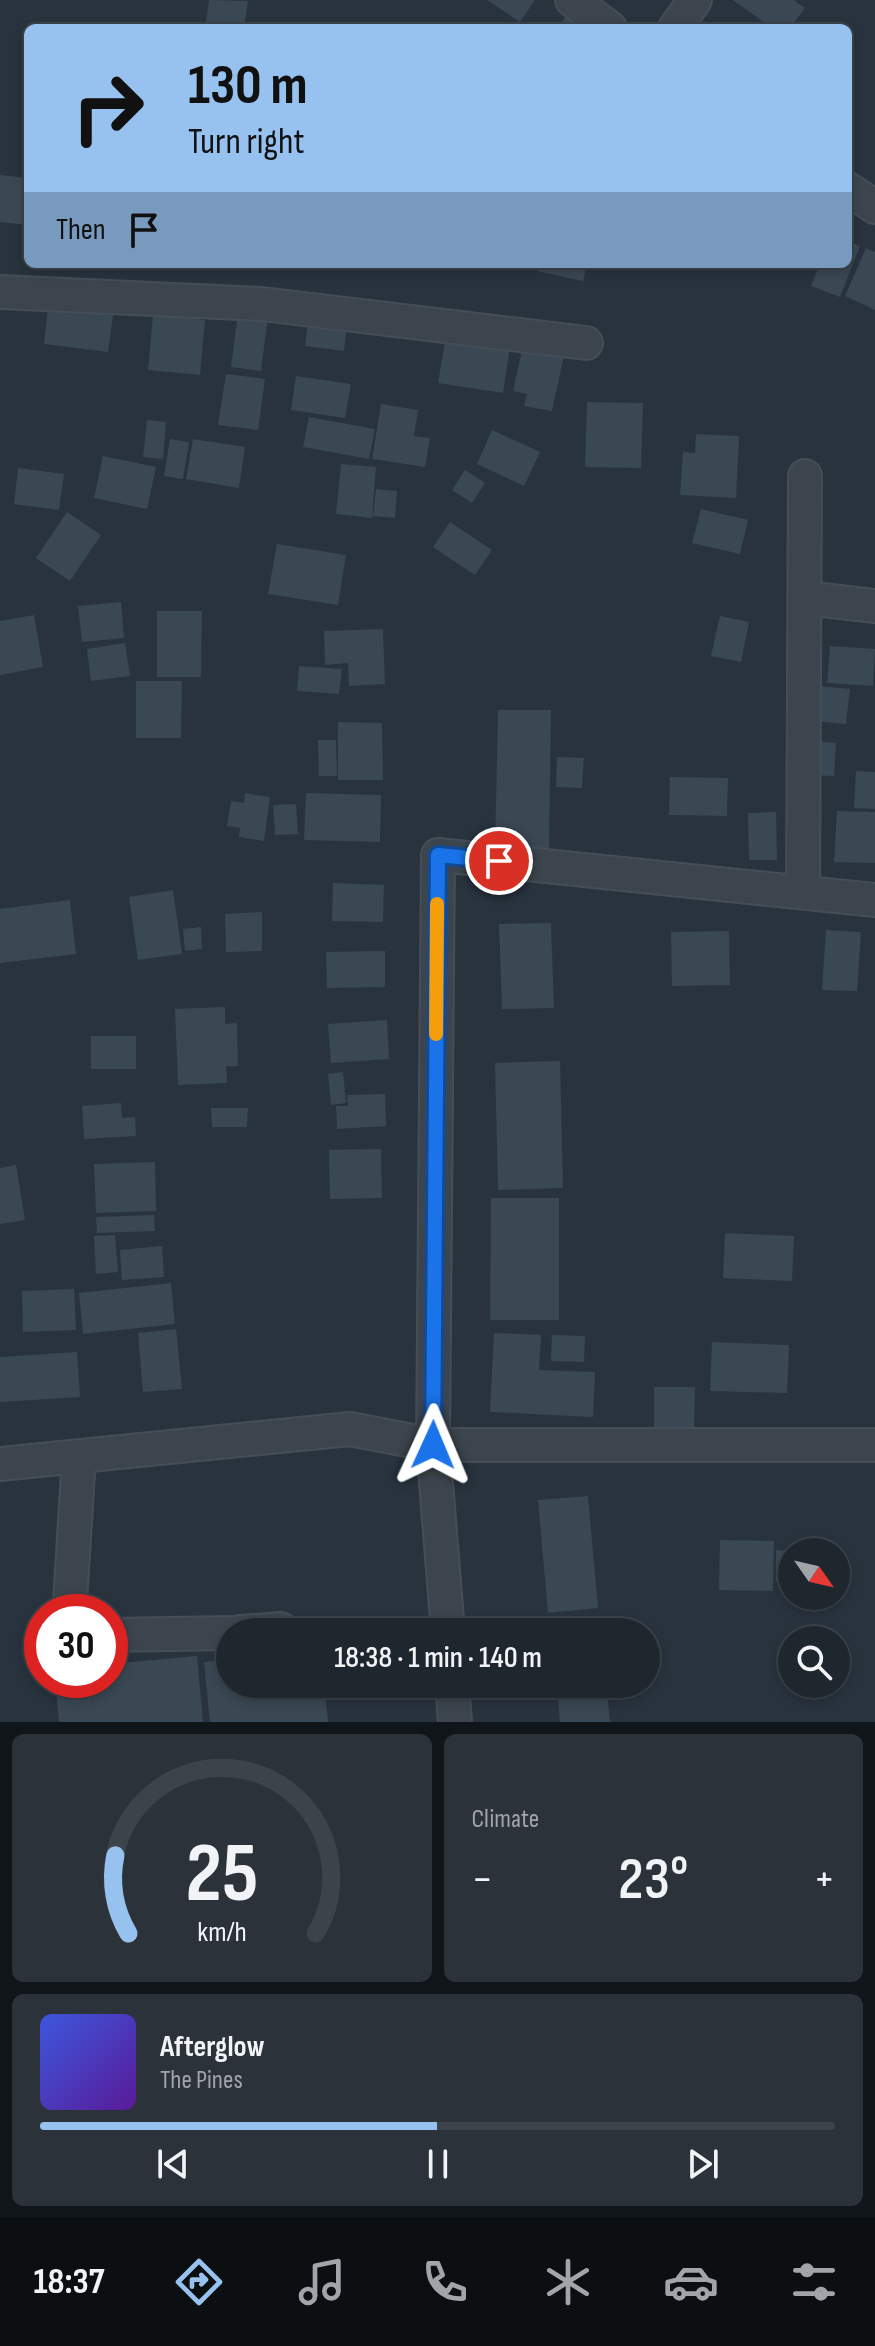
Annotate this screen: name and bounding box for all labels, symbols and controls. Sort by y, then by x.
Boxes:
text: 130 m [188,53,308,120]
icon: right [56,56,160,160]
text: Turn right [188,121,305,164]
icon: arrive [122,208,166,252]
text: Then [56,212,106,248]
pin [465,827,533,895]
icon: arrive [477,839,521,883]
position arrow [391,1403,475,1487]
north arrow [778,1538,850,1610]
map controls [778,1538,850,1698]
speed limit sign: 30 [24,1594,128,1698]
button: search [778,1626,850,1698]
text: 18:38 · 1 min · 140 m [334,1640,542,1676]
text: Climate [472,1804,539,1835]
text: 25 [185,1825,258,1925]
text: 23° [618,1844,688,1916]
text: − [472,1853,493,1906]
text: + [813,1853,835,1906]
text: km/h [197,1915,246,1950]
text: Afterglow [160,2029,265,2065]
text: The Pines [160,2065,243,2096]
icon: previous [151,2142,195,2186]
icon: pause [416,2142,460,2186]
icon: next [681,2142,725,2186]
icon: directions [171,2254,227,2310]
icon: music [294,2254,350,2310]
icon: phone [417,2254,473,2310]
icon: climate [540,2254,596,2310]
icon: car [663,2254,719,2310]
icon: filters [786,2254,842,2310]
text: 18:37 [33,2261,104,2304]

